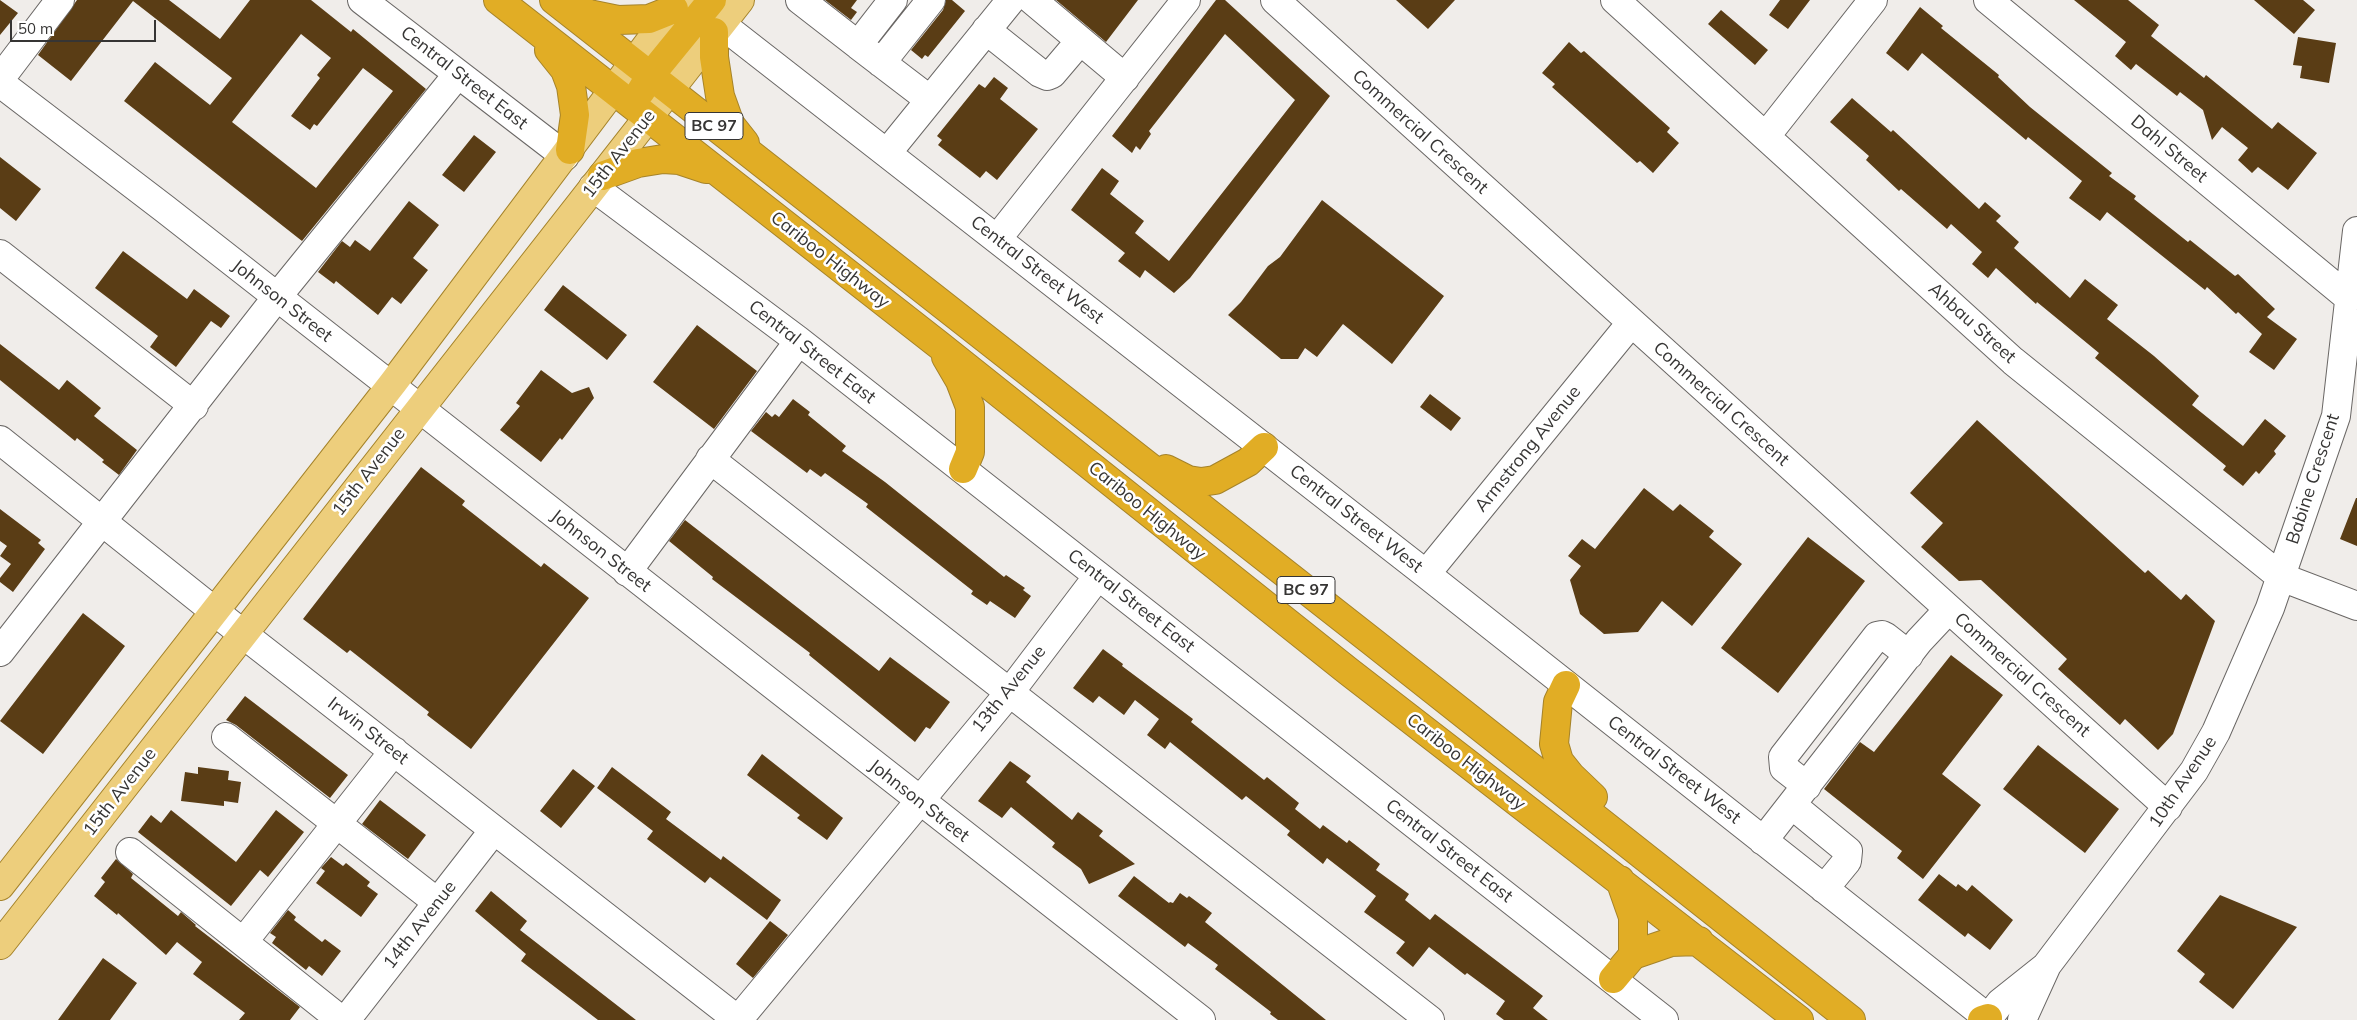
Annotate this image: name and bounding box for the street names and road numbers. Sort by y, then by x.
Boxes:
street label: Central Street East [396,22,532,134]
street label: Commercial Crescent [1348,65,1492,199]
street label: 15th Avenue [578,106,660,202]
street label: Dahl Street [2126,111,2212,187]
road number: BC 97 [685,112,743,140]
street label: Cariboo Highway [766,207,894,313]
street label: Central Street West [966,211,1108,329]
street label: Johnson Street [227,255,337,347]
street label: Ahbau Street [1924,278,2020,368]
street label: Central Street East [744,296,880,408]
street label: Commercial Crescent [1649,337,1793,471]
street label: Armstrong Avenue [1470,382,1586,516]
street label: Babine Crescent [2282,411,2344,547]
street label: 15th Avenue [328,424,410,520]
street label: Cariboo Highway [1084,457,1210,565]
street label: Central Street West [1285,460,1427,578]
street label: Johnson Street [546,505,656,597]
street label: Central Street East [1063,545,1199,657]
road number: BC 97 [1277,576,1335,604]
street label: Commercial Crescent [1950,608,2094,742]
street label: 13th Avenue [967,641,1051,737]
street label: Irwin Street [323,693,413,769]
street label: Cariboo Highway [1402,709,1530,815]
street label: Central Street West [1603,711,1745,829]
street label: 10th Avenue [2144,732,2222,832]
street label: 15th Avenue [79,744,161,840]
street label: Johnson Street [864,755,974,847]
street label: Central Street East [1381,795,1517,907]
street label: 14th Avenue [379,877,461,973]

